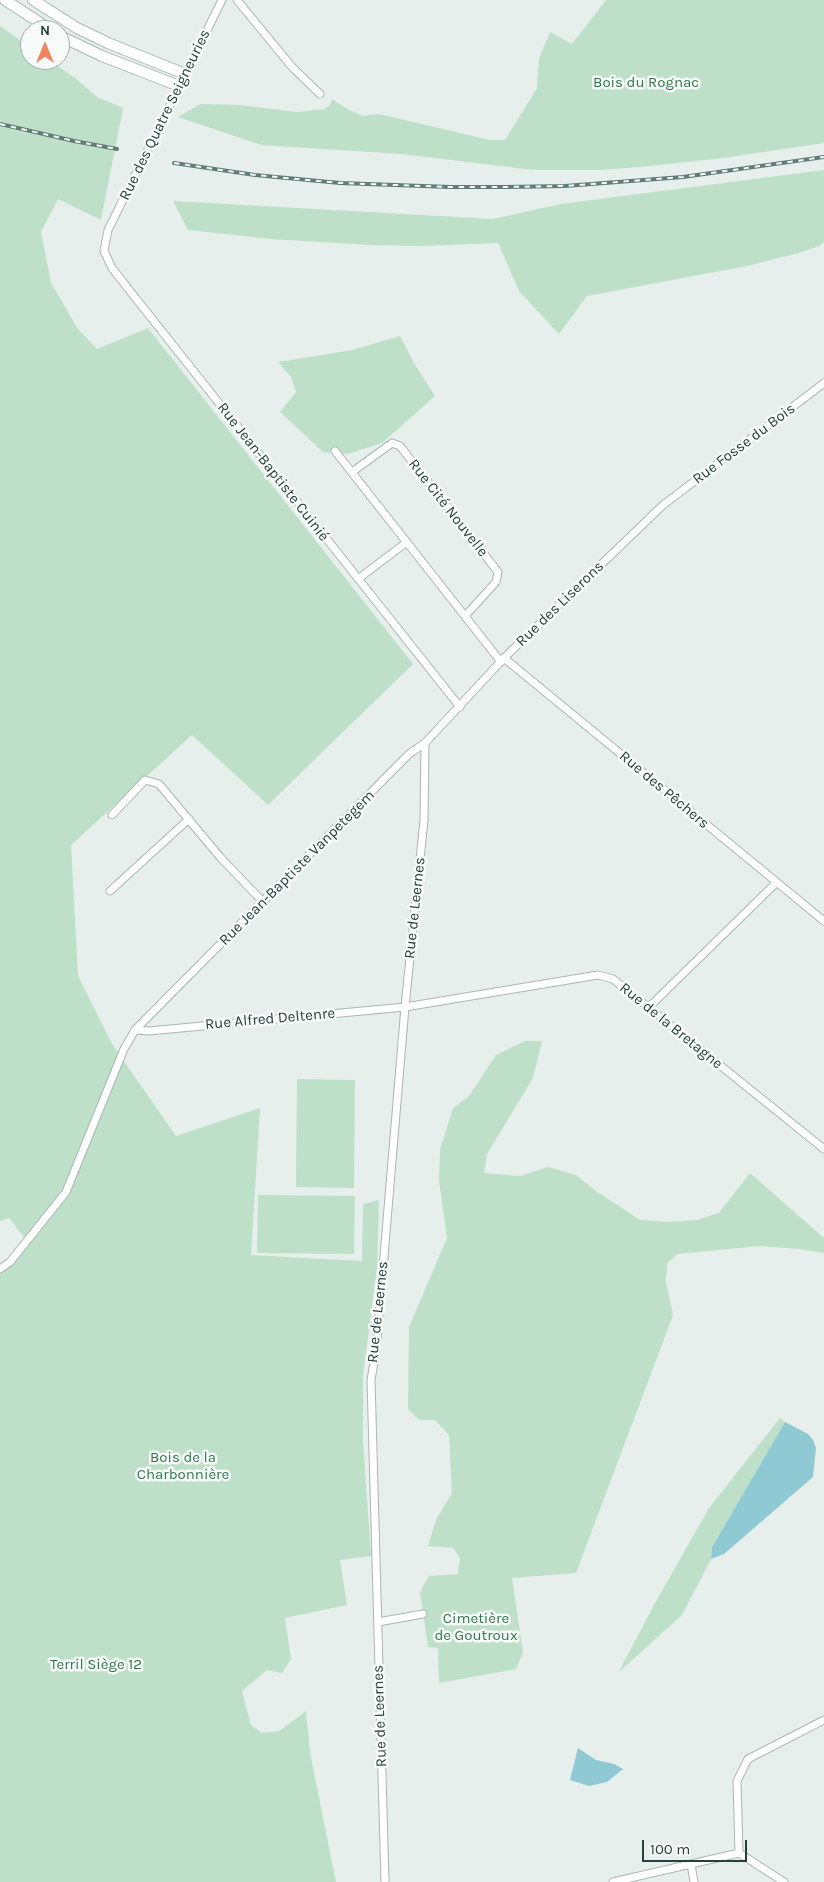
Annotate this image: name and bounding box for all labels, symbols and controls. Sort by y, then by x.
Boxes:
north arrow [20,20,70,70]
text: N [40,22,50,39]
street label: Rue des Quatre Seigneuries [116,27,214,203]
park label: Bois du Rognac [593,74,699,92]
street label: Rue Jean-Baptiste Cuinié [213,399,333,545]
street label: Rue Fosse du Bois [689,400,799,488]
street label: Rue Cité Nouvelle [404,456,492,560]
street label: Rue des Liserons [512,558,608,650]
street label: Rue des Pêchers [616,747,712,833]
street label: Rue Jean-Baptiste Vanpetegem [216,787,378,949]
street label: Rue de Leernes [401,856,429,960]
street label: Rue de la Bretagne [616,979,726,1073]
street label: Rue Alfred Deltenre [204,1004,336,1034]
street label: Rue de Leernes [364,1260,392,1364]
park label: Bois de la Charbonnière [137,1449,229,1484]
park label: Cimetière de Goutroux [434,1610,518,1645]
park label: Terril Siège 12 [50,1656,142,1674]
street label: Rue de Leernes [369,1665,391,1767]
scale bar [644,1830,749,1862]
text: 100 m [650,1840,690,1858]

